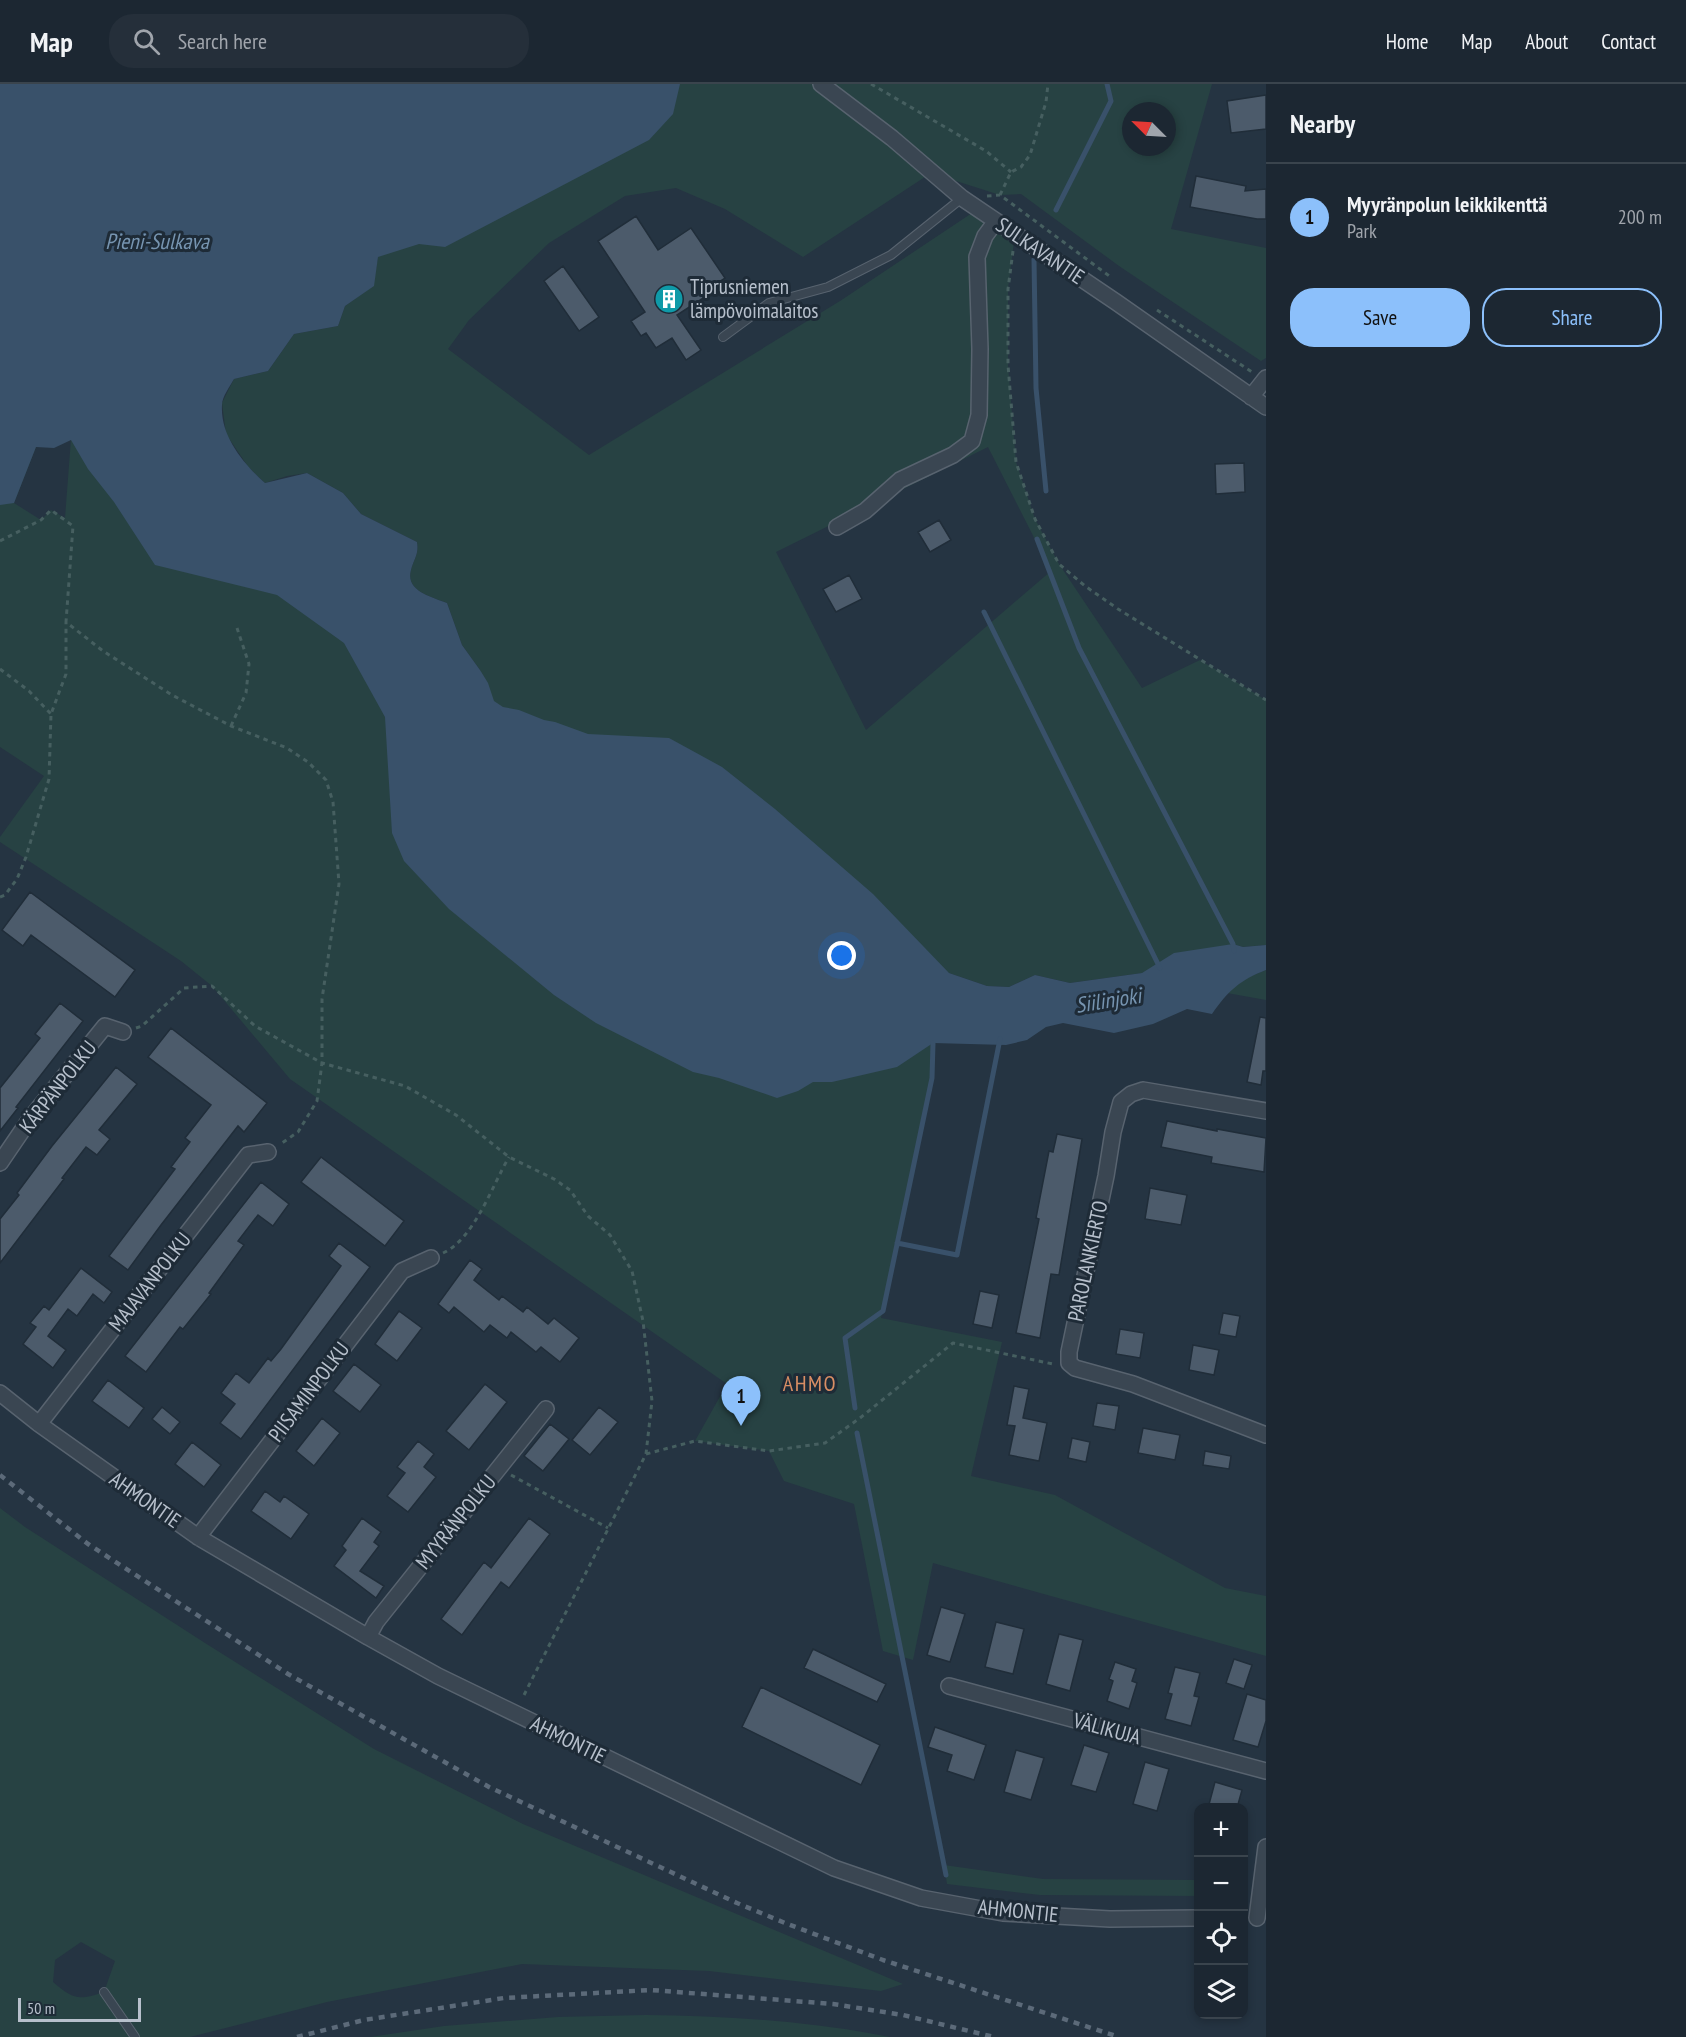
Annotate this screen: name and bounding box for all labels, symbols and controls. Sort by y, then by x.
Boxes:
search box [109,14,529,68]
text: Map [30,23,73,60]
icon: search [130,25,163,58]
text: Search here [178,27,267,55]
text: Home [1386,28,1428,55]
text: Map [1461,28,1492,55]
text: About [1525,28,1568,55]
text: Contact [1601,28,1656,55]
north arrow [1122,102,1176,156]
text: Nearby [1290,107,1355,140]
text: Myyränpolun leikkikenttä [1347,190,1547,218]
text: 1 [1305,204,1314,230]
text: 200 m [1618,204,1662,230]
street label: SULKAVANTIE [991,211,1090,290]
text: Park [1347,218,1377,244]
water label: Pieni-Sulkava [105,227,210,255]
place label: Tiprusniemen lämpövoimalaitos [690,273,818,324]
building icon: Tiprusniemen lämpövoimalaitos [653,283,685,315]
button: Save [1290,288,1470,347]
button: Share [1482,288,1662,347]
your location [827,941,856,970]
water label: Siilinjoki [1073,981,1146,1019]
street label: KÄRPÄNPOLKU [13,1035,102,1138]
street label: PAROLANKIERTO [1062,1198,1113,1324]
street label: MAJAVANPOLKU [103,1227,197,1337]
street label: PIISAMINPOLKU [262,1336,355,1447]
district label: AHMO [783,1369,837,1397]
pin: 1 [722,1376,760,1426]
street label: AHMONTIE [104,1465,186,1534]
street label: MYYRÄNPOLKU [409,1469,502,1574]
street label: VÄLIKUJA [1069,1706,1144,1750]
street label: AHMONTIE [526,1710,610,1769]
map controls [1194,1803,1248,2019]
button: + [1194,1803,1248,1857]
button: − [1194,1857,1248,1911]
street label: AHMONTIE [977,1893,1060,1928]
button: locate [1194,1911,1248,1965]
button: layers [1194,1965,1248,2019]
scale bar [18,1995,141,2022]
text: 50 m [27,1998,55,2018]

